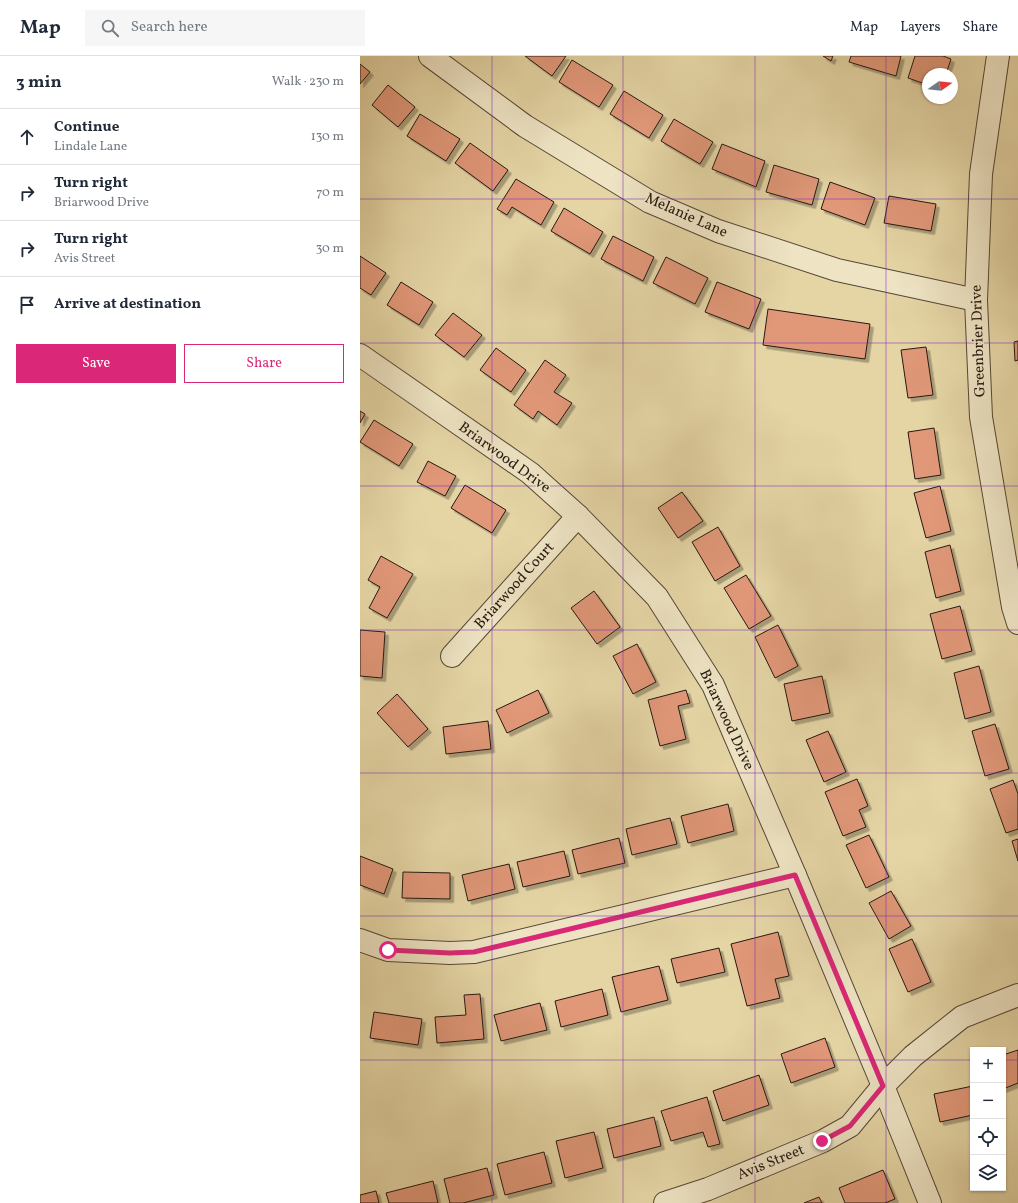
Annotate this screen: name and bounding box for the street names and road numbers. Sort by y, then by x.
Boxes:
street label: Melanie Lane [641,188,731,244]
street label: Greenbrier Drive [967,284,991,398]
street label: Briarwood Drive [454,417,554,499]
street label: Briarwood Court [470,538,560,634]
street label: Briarwood Drive [693,666,759,774]
street label: Avis Street [734,1140,808,1186]

